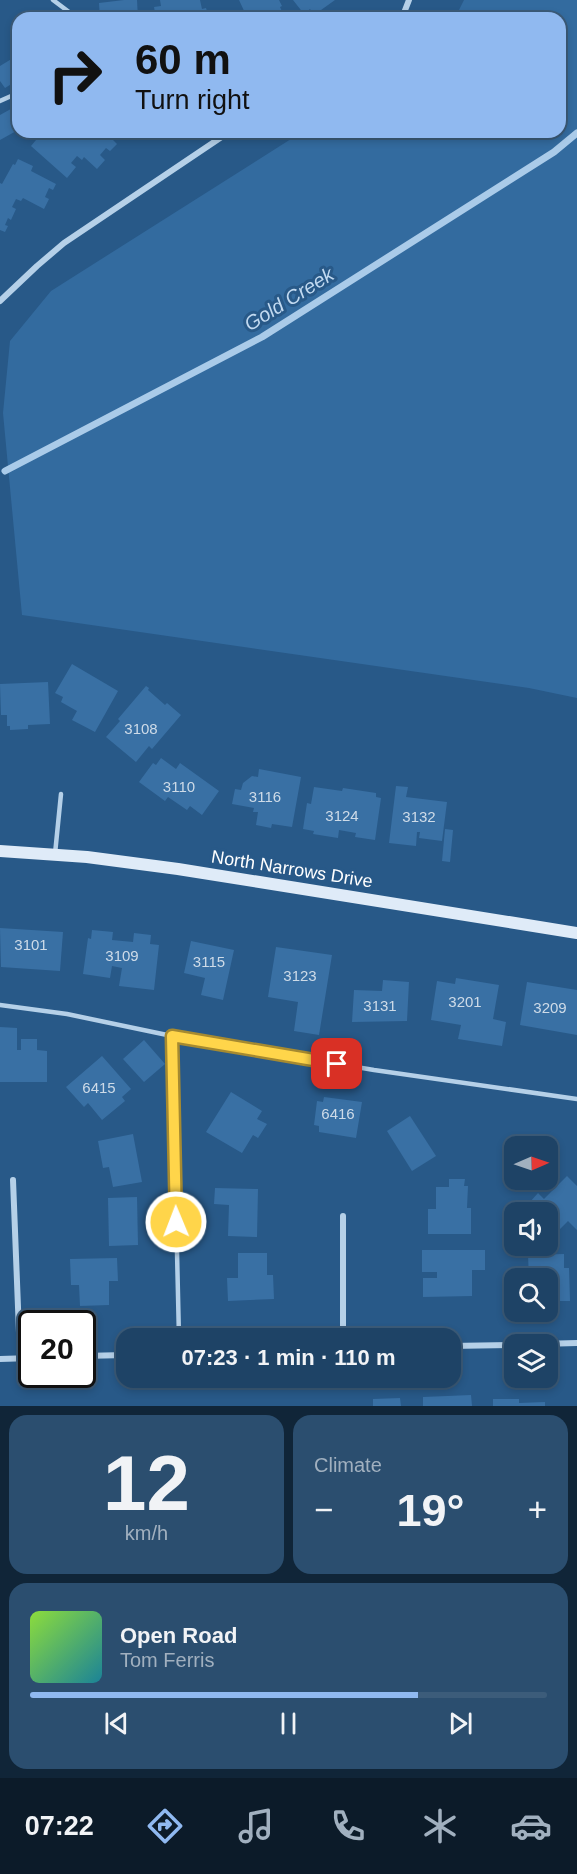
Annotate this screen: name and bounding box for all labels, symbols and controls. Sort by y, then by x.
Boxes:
icon: right [36,36,114,114]
text: 60 m [135,36,231,83]
text: Turn right [135,85,250,115]
water label: Gold Creek [240,262,339,335]
house number: 3108 [124,720,158,737]
house number: 3110 [163,778,195,795]
house number: 3116 [249,788,281,805]
house number: 3124 [325,807,359,824]
house number: 3132 [402,808,436,825]
street label: North Narrows Drive [210,846,374,892]
house number: 3101 [14,936,48,953]
house number: 3109 [105,947,139,964]
house number: 3115 [193,953,225,970]
house number: 3123 [283,967,317,984]
house number: 3201 [448,993,482,1010]
house number: 3131 [363,997,397,1014]
house number: 3209 [533,999,567,1016]
pin [311,1038,362,1089]
icon: arrive [320,1047,353,1080]
house number: 6415 [82,1079,116,1096]
house number: 6416 [321,1105,355,1122]
north arrow [504,1136,558,1190]
map controls [504,1136,558,1388]
position arrow [144,1190,208,1254]
button: sound [504,1202,558,1256]
button: search [504,1268,558,1322]
speed limit sign: 20 [18,1310,96,1388]
button: layers [504,1334,558,1388]
text: 07:23 · 1 min · 110 m [182,1345,396,1370]
text: 12 [103,1439,190,1527]
text: Climate [314,1454,382,1476]
text: 19° [396,1485,465,1536]
text: − [314,1491,333,1528]
text: + [528,1491,547,1528]
text: km/h [125,1522,168,1544]
text: Open Road [120,1623,237,1648]
text: Tom Ferris [120,1649,214,1671]
icon: previous [100,1707,133,1740]
icon: pause [272,1707,305,1740]
icon: next [444,1707,477,1740]
icon: directions [144,1805,186,1847]
icon: music [235,1805,277,1847]
icon: phone [327,1805,369,1847]
icon: climate [419,1805,461,1847]
icon: car [510,1805,552,1847]
text: 07:22 [25,1811,94,1841]

